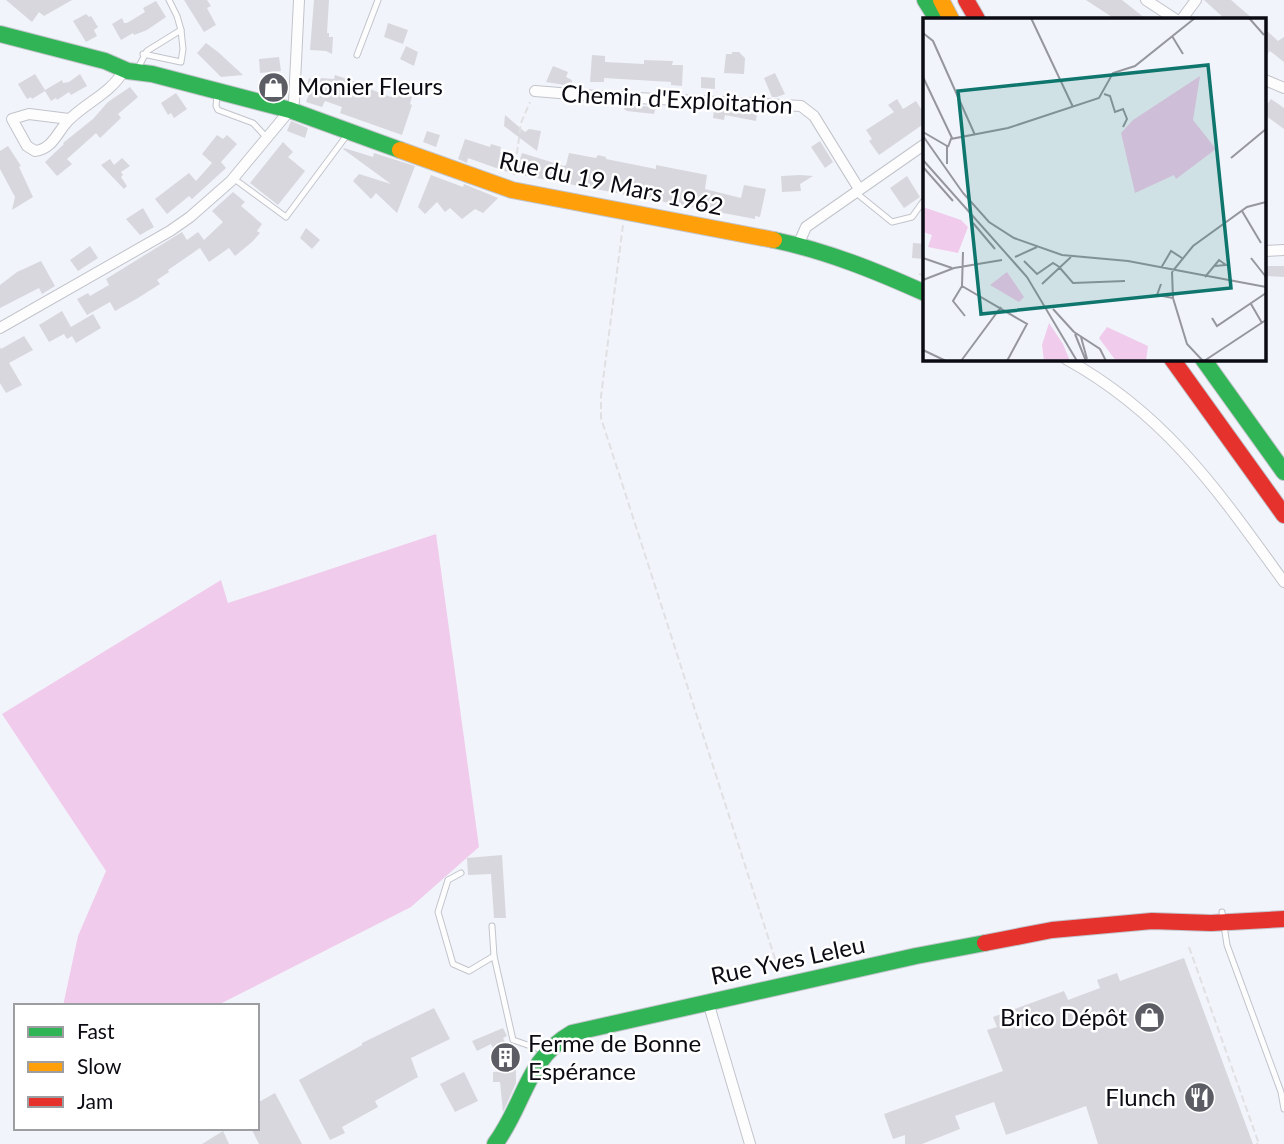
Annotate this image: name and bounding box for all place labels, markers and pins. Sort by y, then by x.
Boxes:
shop icon: Monier Fleurs [257,70,291,104]
place label: Monier Fleurs [297,71,443,100]
shop icon: Brico Dépôt [1133,1001,1167,1035]
place label: Brico Dépôt [1000,1002,1127,1031]
place label: Ferme de Bonne Espérance [528,1028,701,1085]
building icon: Ferme de Bonne Espérance [488,1041,522,1075]
restaurant icon: Flunch [1182,1081,1216,1115]
place label: Flunch [1105,1082,1176,1111]

